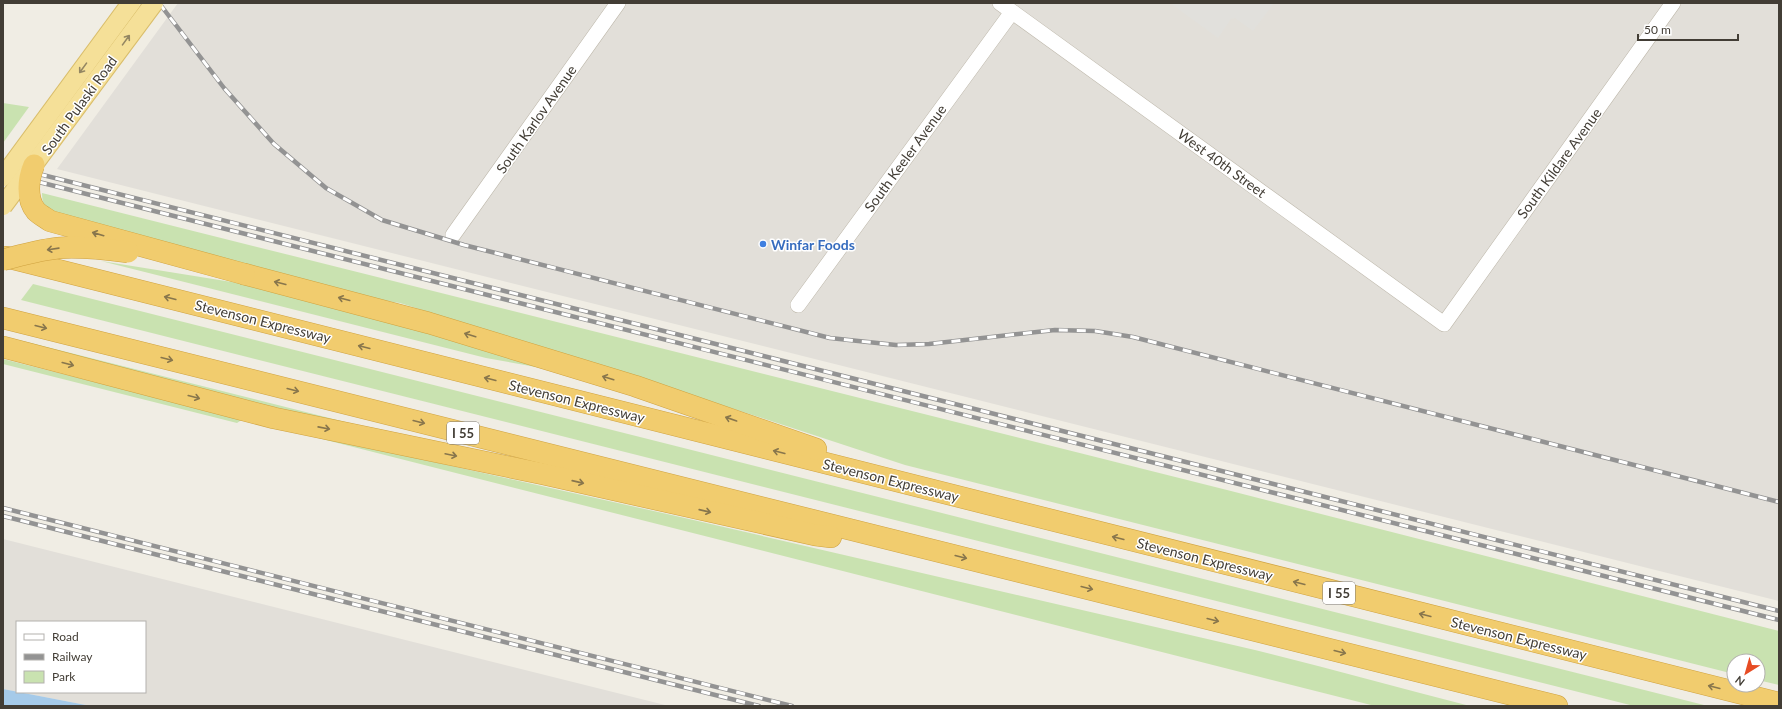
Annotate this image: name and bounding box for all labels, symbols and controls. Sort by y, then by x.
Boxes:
scale bar [1638,16,1738,42]
text: 50 m [1644,22,1671,37]
one-way arrow [122,34,131,45]
street label: South Pulaski Road [38,53,120,157]
street label: South Karlov Avenue [492,62,580,176]
one-way arrow [79,63,87,74]
street label: South Keeler Avenue [860,101,950,215]
street label: South Kildare Avenue [1513,105,1605,221]
street label: West 40th Street [1174,125,1270,201]
one-way arrow [92,230,105,237]
place label: Winfar Foods [771,236,855,253]
marker: Winfar Foods [758,239,768,249]
one-way arrow [47,245,60,253]
one-way arrow [274,279,287,287]
one-way arrow [164,294,177,301]
one-way arrow [338,295,351,303]
street label: Stevenson Expressway [193,296,333,346]
one-way arrow [34,324,47,332]
one-way arrow [464,331,477,338]
one-way arrow [358,343,371,350]
one-way arrow [160,355,173,363]
one-way arrow [61,361,74,368]
one-way arrow [484,374,497,382]
one-way arrow [601,374,614,381]
street label: Stevenson Expressway [507,376,647,426]
one-way arrow [286,387,299,395]
one-way arrow [187,394,200,401]
one-way arrow [725,415,738,422]
one-way arrow [412,418,425,426]
road number: I 55 [447,422,479,444]
one-way arrow [317,425,330,433]
one-way arrow [773,448,786,455]
one-way arrow [444,451,457,459]
street label: Stevenson Expressway [821,455,961,505]
one-way arrow [571,479,584,487]
one-way arrow [698,507,711,515]
one-way arrow [1112,533,1125,541]
street label: Stevenson Expressway [1135,534,1275,584]
one-way arrow [954,553,967,561]
one-way arrow [1293,579,1306,586]
road number: I 55 [1323,582,1355,604]
one-way arrow [1081,585,1094,593]
one-way arrow [1419,610,1432,618]
street label: Stevenson Expressway [1449,613,1589,663]
one-way arrow [1207,617,1220,624]
legend [16,621,146,693]
text: Road [52,629,79,644]
one-way arrow [1333,648,1346,656]
text: Railway [52,649,93,664]
north arrow [1726,653,1766,693]
text: Park [52,669,76,684]
text: N [1732,674,1747,689]
one-way arrow [1708,683,1721,690]

